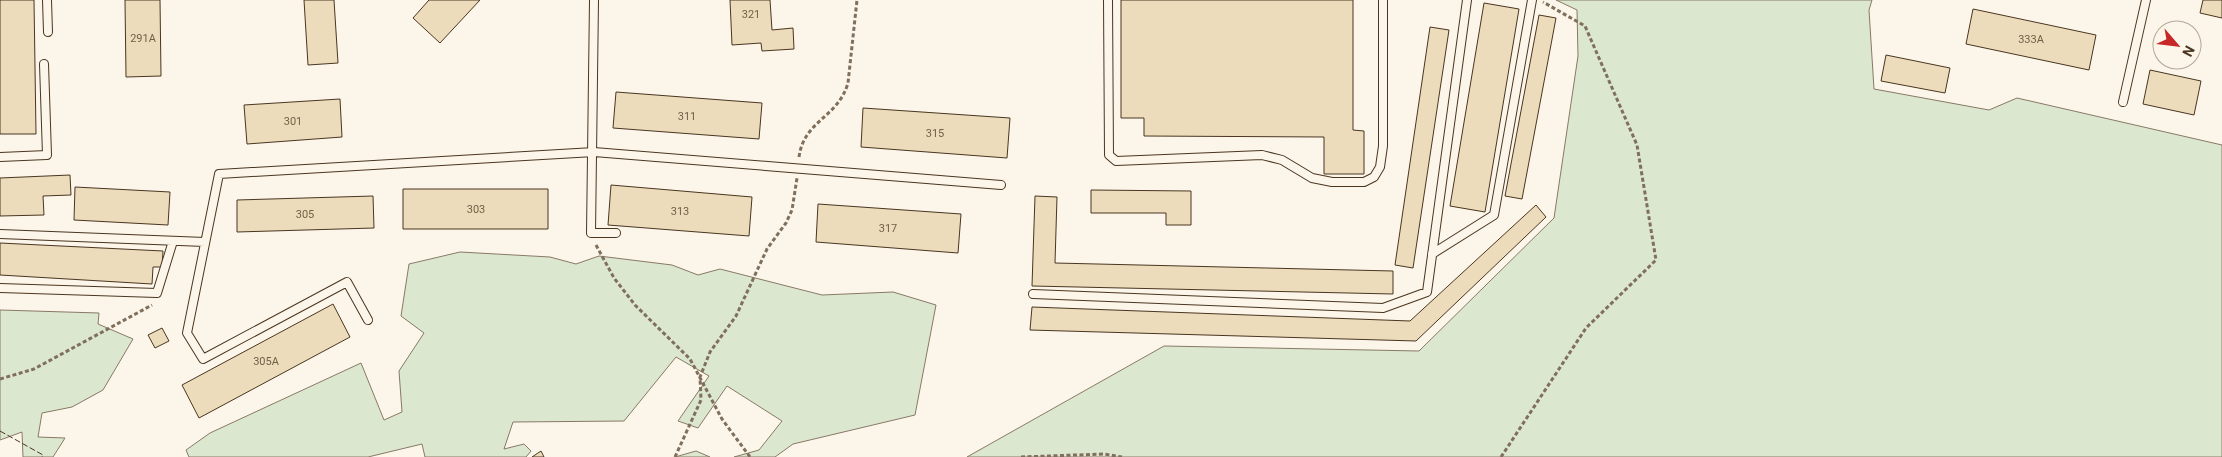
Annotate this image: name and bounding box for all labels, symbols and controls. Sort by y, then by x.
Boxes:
house number: 321 [742,8,760,21]
north arrow [2152,20,2202,70]
house number: 291А [130,32,157,45]
house number: 333А [2018,33,2045,46]
text: N [2179,43,2198,59]
house number: 311 [678,110,696,123]
house number: 301 [284,115,302,128]
house number: 315 [926,127,944,140]
house number: 303 [467,203,485,216]
house number: 313 [671,205,689,218]
house number: 305 [296,208,314,221]
house number: 317 [879,222,897,235]
house number: 305А [253,355,280,368]

